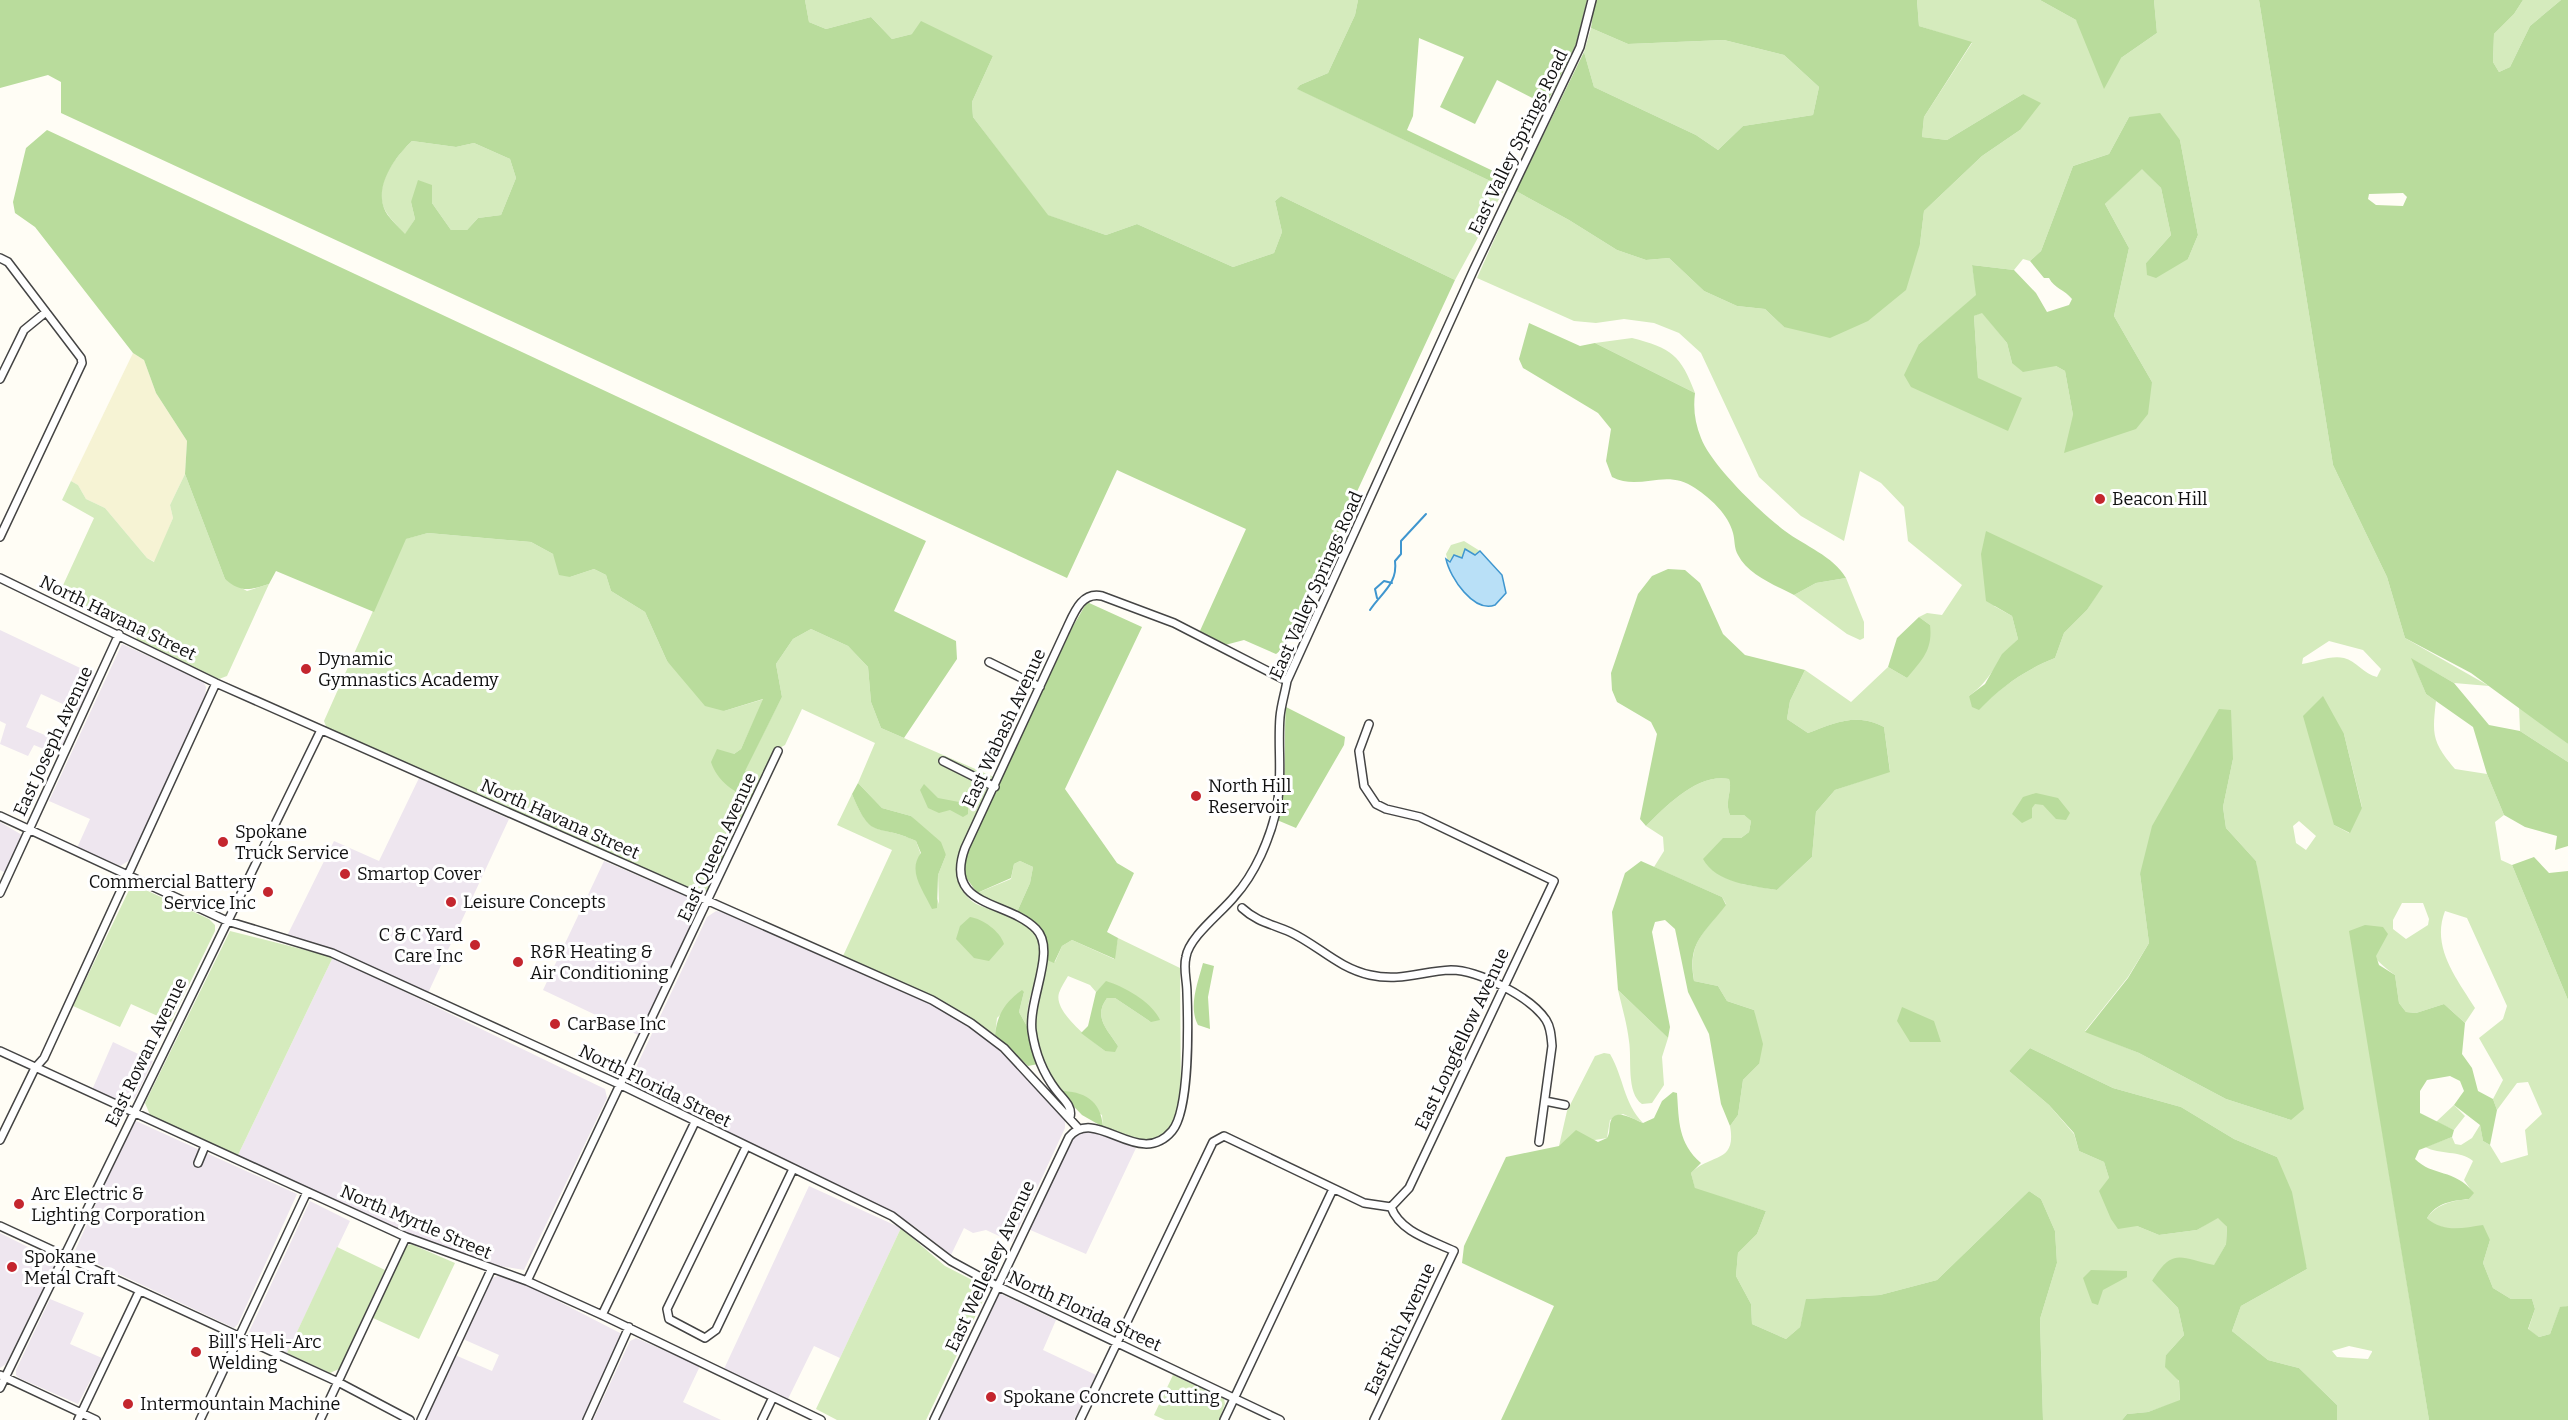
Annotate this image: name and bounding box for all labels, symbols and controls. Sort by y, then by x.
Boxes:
street label: East Valley Springs Road [1464,46,1573,238]
street label: East Valley Springs Road [1265,488,1367,682]
place label: Beacon Hill [2112,488,2207,510]
marker: Beacon Hill [2093,492,2107,506]
street label: North Havana Street [36,571,200,666]
street label: East Wabash Avenue [957,645,1051,811]
place label: Dynamic Gymnastics Academy [318,648,499,691]
marker: Dynamic Gymnastics Academy [299,662,313,676]
street label: East Joseph Avenue [9,663,97,819]
street label: East Queen Avenue [673,769,761,925]
street label: North Havana Street [477,774,643,864]
place label: North Hill Reservoir [1208,775,1291,818]
marker: North Hill Reservoir [1189,789,1203,803]
place label: Spokane Truck Service [235,821,349,864]
marker: Spokane Truck Service [216,835,230,849]
place label: Smartop Cover [357,863,481,885]
marker: Smartop Cover [338,867,352,881]
place label: Commercial Battery Service Inc [89,871,256,914]
marker: Commercial Battery Service Inc [261,885,275,899]
place label: Leisure Concepts [463,891,606,913]
marker: Leisure Concepts [444,895,458,909]
place label: C & C Yard Care Inc [379,924,463,967]
marker: C & C Yard Care Inc [468,938,482,952]
place label: R&R Heating & Air Conditioning [530,941,669,984]
street label: East Longfellow Avenue [1410,944,1514,1134]
marker: R&R Heating & Air Conditioning [511,955,525,969]
street label: East Rowan Avenue [100,974,192,1130]
place label: CarBase Inc [567,1013,666,1035]
marker: CarBase Inc [548,1017,562,1031]
street label: North Florida Street [575,1040,735,1133]
street label: East Wellesley Avenue [941,1177,1039,1355]
street label: North Myrtle Street [337,1180,495,1264]
place label: Arc Electric & Lighting Corporation [31,1183,206,1226]
marker: Arc Electric & Lighting Corporation [12,1197,26,1211]
place label: Spokane Metal Craft [24,1246,116,1289]
street label: East Rich Avenue [1360,1259,1440,1399]
marker: Spokane Metal Craft [5,1260,19,1274]
street label: North Florida Street [1005,1266,1166,1356]
place label: Bill's Heli-Arc Welding [208,1331,321,1374]
marker: Bill's Heli-Arc Welding [189,1345,203,1359]
place label: Spokane Concrete Cutting [1003,1386,1220,1408]
marker: Spokane Concrete Cutting [984,1390,998,1404]
place label: Intermountain Machine [140,1393,340,1415]
marker: Intermountain Machine [121,1397,135,1411]

